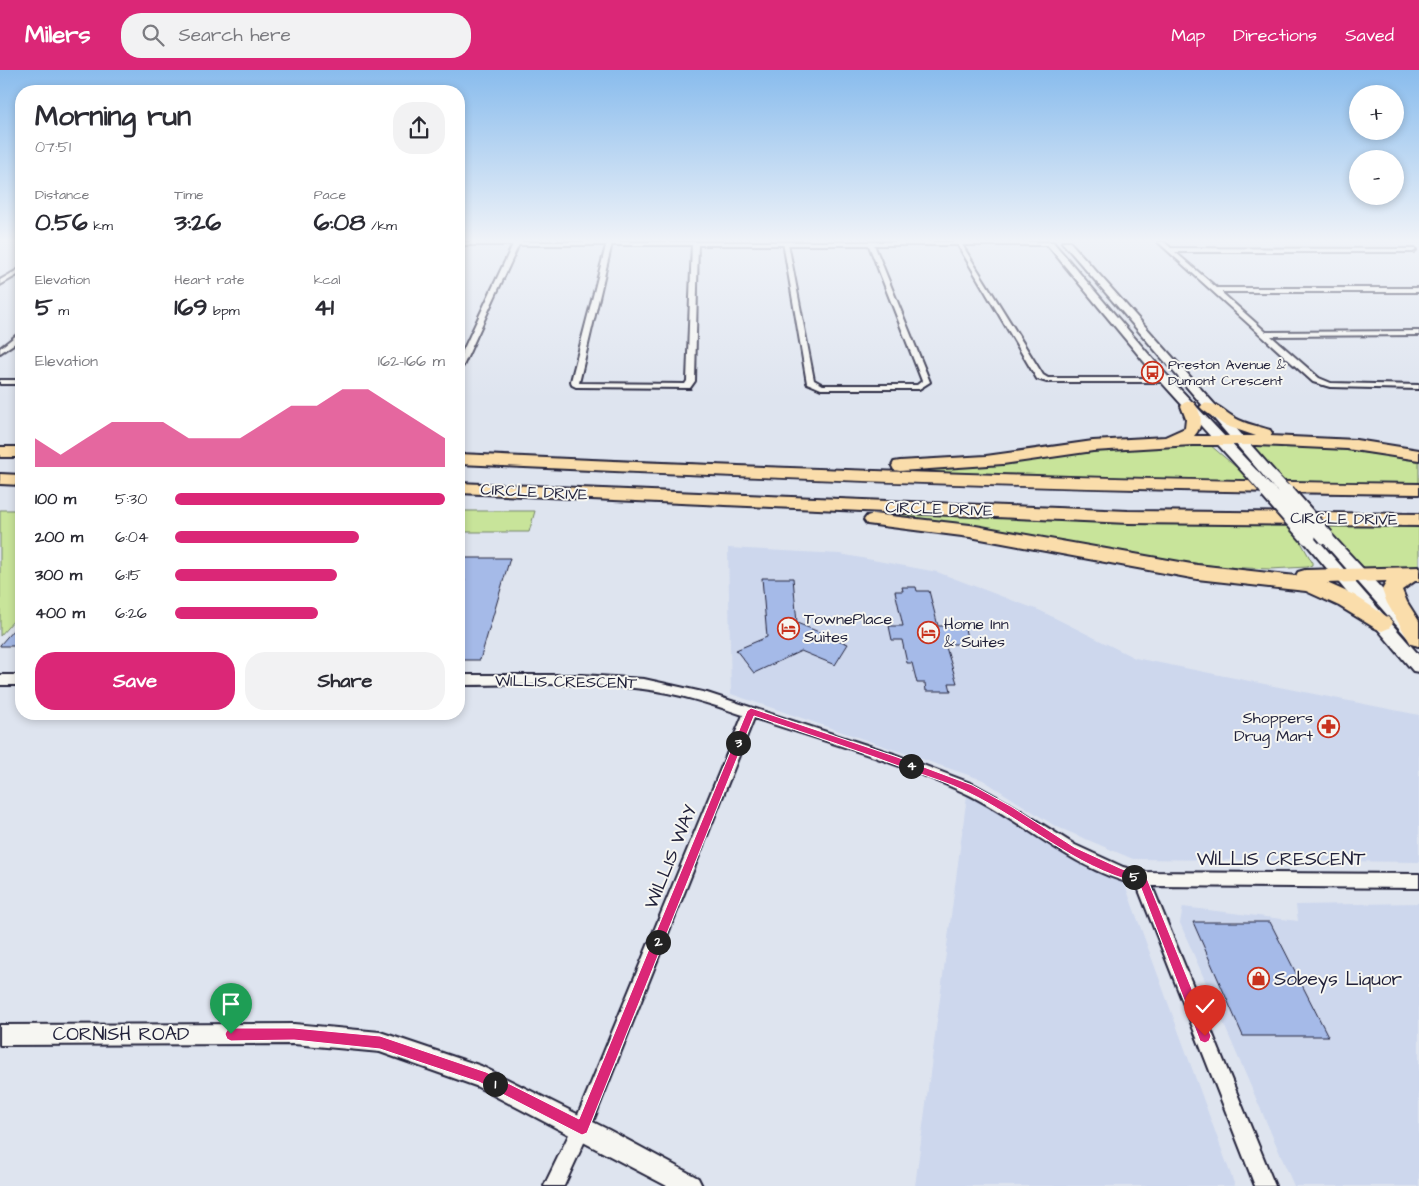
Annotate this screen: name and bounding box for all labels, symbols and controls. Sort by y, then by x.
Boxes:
search box [121,13,471,58]
text: Milers [25,18,91,52]
icon: search [139,21,167,49]
text: Search here [179,22,291,49]
text: Map [1171,23,1205,48]
text: Directions [1233,23,1317,48]
text: Saved [1345,23,1394,48]
map controls [1349,85,1404,205]
button: + [1349,85,1404,140]
text: Morning run [35,97,191,136]
button: share [393,102,445,154]
text: 07:51 [35,136,71,158]
button: − [1349,150,1404,205]
text: Distance [35,185,89,205]
text: Time [174,185,204,205]
text: Pace [314,185,346,205]
text: 0.56 [35,205,88,240]
text: 3:26 [174,205,221,240]
text: 6:08 [314,205,366,240]
text: km [88,216,113,236]
text: /km [366,216,397,236]
text: Elevation [35,270,90,290]
text: Heart rate [174,270,245,290]
text: kcal [314,270,340,290]
text: 5 [35,290,53,325]
text: 169 [174,290,207,325]
text: 41 [314,290,334,325]
text: m [53,301,69,321]
text: bpm [207,301,240,321]
text: Elevation [35,350,98,372]
text: 162–166 m [378,350,445,372]
place label: Preston Avenue & Dumont Crescent [1168,355,1286,391]
bus stop icon: Preston Avenue & Dumont Crescent [1140,361,1164,385]
street label: CIRCLE DRIVE [480,478,589,506]
text: 100 m [35,488,76,510]
text: 5:30 [115,488,147,510]
street label: CIRCLE DRIVE [885,496,993,522]
street label: CIRCLE DRIVE [1290,507,1398,531]
text: 200 m [35,526,83,548]
text: 6:04 [115,526,149,548]
text: 300 m [35,564,82,586]
text: 6:15 [115,564,141,586]
text: 400 m [35,602,85,624]
text: 6:26 [115,602,147,624]
place label: TownePlace Suites [804,608,893,648]
place label: Home Inn & Suites [944,613,1009,653]
hotel icon: TownePlace Suites [776,616,800,640]
hotel icon: Home Inn & Suites [916,621,940,645]
button: Save [35,652,235,710]
button: Share [245,652,445,710]
street label: WILLIS CRESCENT [495,670,637,694]
place label: Shoppers Drug Mart [1234,707,1314,748]
pharmacy icon: Shoppers Drug Mart [1317,715,1341,739]
pin: 3 [726,730,750,756]
text: 3 [735,733,742,753]
pin: 4 [898,754,924,778]
text: 4 [907,756,916,776]
street label: WILLIS WAY [638,801,704,913]
street label: WILLIS CRESCENT [1197,846,1365,873]
pin: 5 [1122,864,1146,890]
text: 5 [1130,867,1139,887]
pin: 2 [646,930,670,954]
text: 2 [654,932,663,952]
place label: Sobeys Liquor [1274,966,1403,994]
shop icon: Sobeys Liquor [1246,967,1270,991]
pin [210,983,252,1034]
pin [1184,985,1226,1036]
icon: arrive [217,990,245,1018]
icon: check [1191,992,1219,1020]
street label: CORNISH ROAD [53,1021,189,1048]
pin: 1 [482,1072,508,1096]
text: 1 [495,1074,496,1094]

